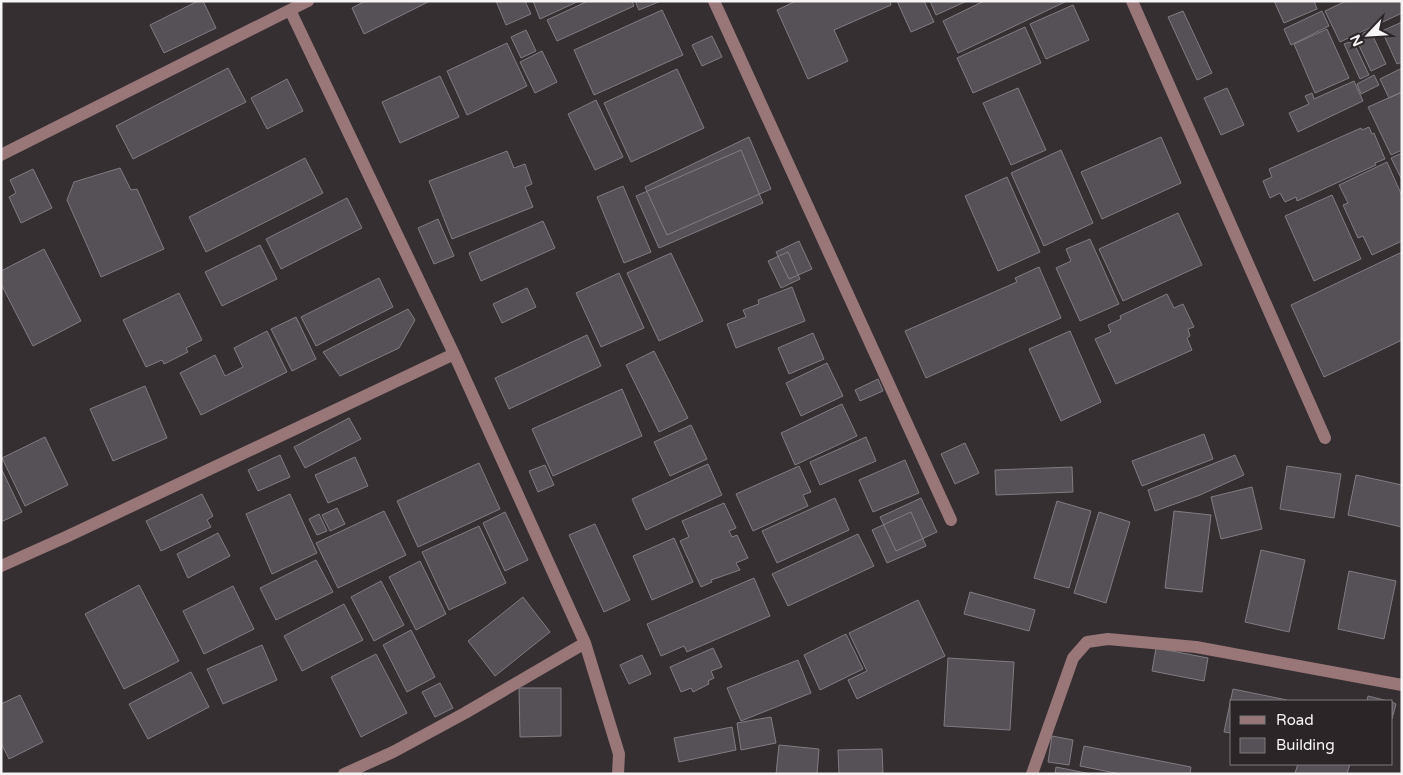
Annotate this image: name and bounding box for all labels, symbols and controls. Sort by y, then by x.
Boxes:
north arrow [1343,10,1393,60]
text: N [1347,32,1367,49]
legend [1230,700,1393,765]
text: Road [1276,711,1314,729]
text: Building [1276,736,1335,754]

